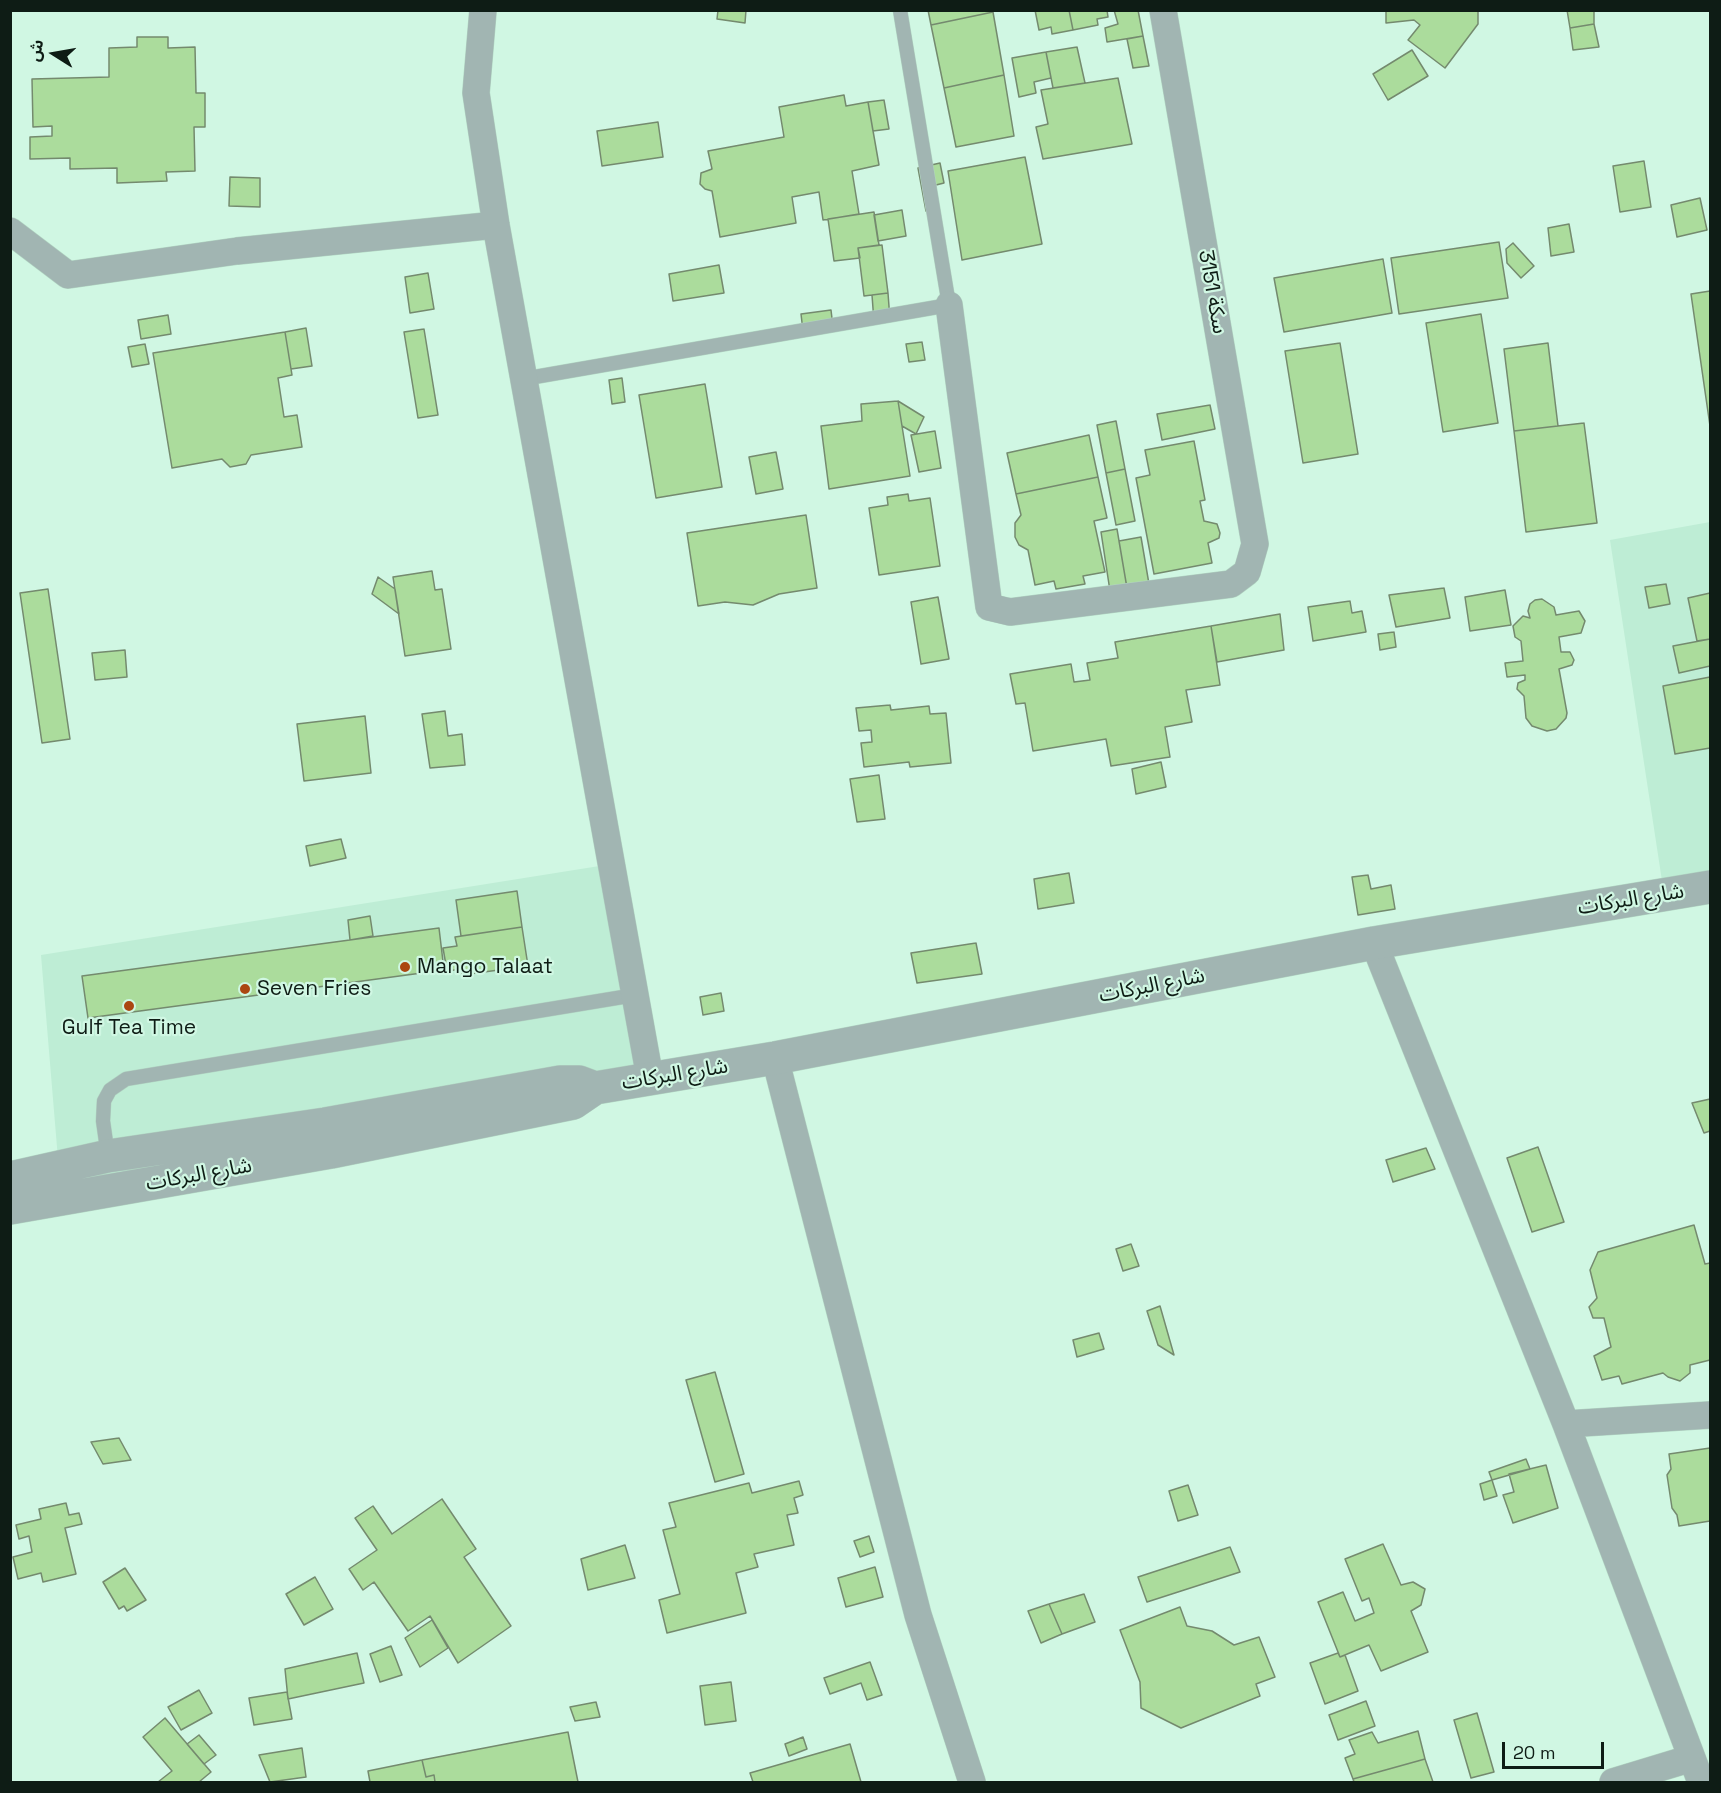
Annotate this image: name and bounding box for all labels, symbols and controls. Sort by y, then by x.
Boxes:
north arrow [24,24,84,84]
text: ش [23,38,48,63]
street label: سكة 3151 [1192,248,1232,336]
street label: شارع البركات [1576,879,1686,921]
place label: Mango Talaat [417,954,553,980]
marker: Mango Talaat [398,960,412,974]
street label: شارع البركات [1097,963,1207,1009]
place label: Seven Fries [257,976,371,1002]
marker: Seven Fries [238,982,252,996]
marker: Gulf Tea Time [122,999,136,1013]
place label: Gulf Tea Time [62,1015,196,1041]
street label: شارع البركات [620,1054,730,1096]
street label: شارع البركات [144,1153,254,1197]
scale bar [1505,1730,1607,1768]
text: 20 m [1513,1741,1556,1764]

